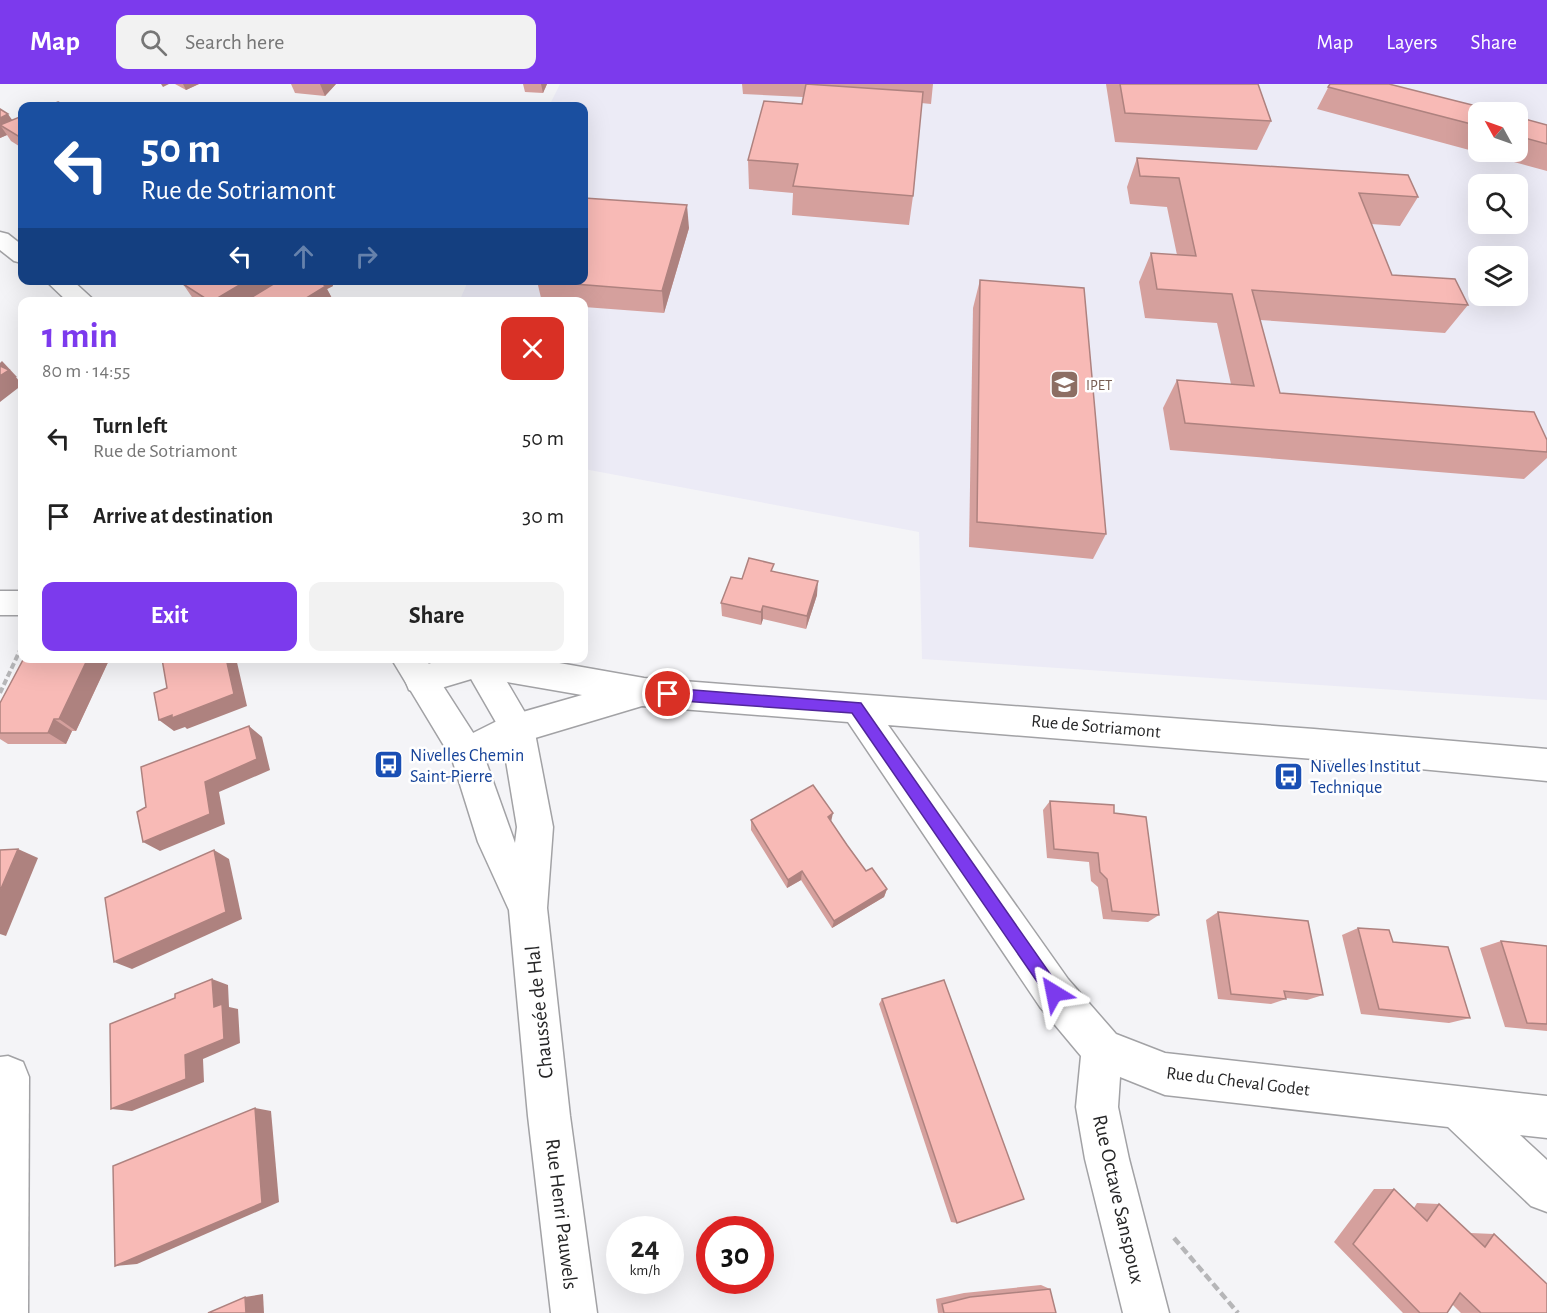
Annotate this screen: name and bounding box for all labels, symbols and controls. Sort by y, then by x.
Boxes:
search box [116,15,536,69]
icon: search [137,26,170,59]
text: Map [30,28,80,56]
text: Search here [185,31,284,53]
text: Map [1317,32,1353,53]
text: Layers [1386,32,1437,53]
text: Share [1470,32,1517,53]
north arrow [1468,102,1528,162]
map controls [1468,102,1528,306]
icon: left [42,126,120,204]
text: 50 m [141,128,221,170]
button: search [1468,174,1528,234]
text: Rue de Sotriamont [141,177,336,204]
icon: left [224,240,257,273]
icon: ahead [287,240,320,273]
icon: right [350,240,383,273]
button: layers [1468,246,1528,306]
button: close [501,317,564,380]
text: 1 min [42,318,118,354]
text: 80 m · 14:55 [42,361,130,381]
school or university icon: IPET [1049,369,1081,401]
place label: IPET [1086,378,1113,393]
text: Turn left [93,415,167,437]
icon: left [42,422,75,455]
text: 50 m [522,427,564,449]
text: Rue de Sotriamont [93,441,237,461]
icon: arrive [42,500,75,533]
text: Arrive at destination [93,505,273,527]
text: 30 m [522,505,564,527]
button: Exit [42,582,297,651]
button: Share [309,582,564,651]
pin [642,668,693,719]
icon: arrive [651,677,684,710]
street label: Rue de Sotriamont [1030,712,1162,742]
place label: Nivelles Chemin Saint-Pierre [410,747,524,786]
bus stop icon: Nivelles Chemin Saint-Pierre [373,749,405,781]
place label: Nivelles Institut Technique [1310,758,1421,797]
bus stop icon: Nivelles Institut Technique [1273,760,1305,792]
street label: Chaussée de Hal [522,944,557,1079]
position arrow [1022,961,1086,1025]
street label: Rue du Cheval Godet [1165,1064,1311,1100]
street label: Rue Octave Sanspoux [1089,1113,1148,1286]
street label: Rue Henri Pauwels [542,1138,581,1291]
speed limit sign: 30 [696,1216,774,1294]
text: 24 [630,1233,660,1263]
text: km/h [630,1263,660,1278]

